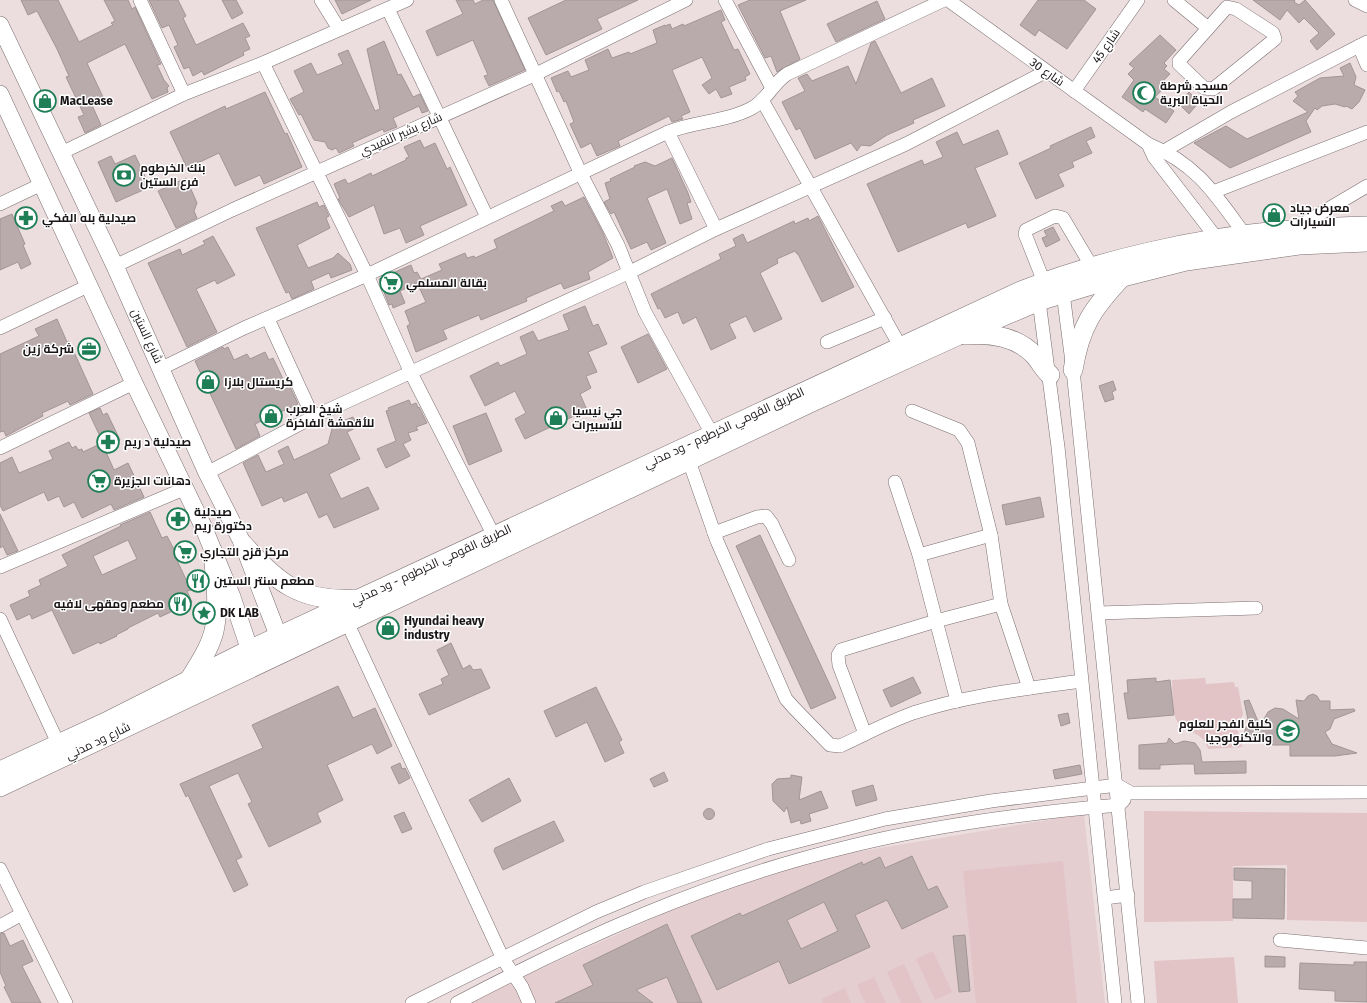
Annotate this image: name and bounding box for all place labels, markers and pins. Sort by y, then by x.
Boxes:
place label: مسجد شرطة الحياة البرية [1160,79,1228,108]
mosque icon: مسجد شرطة الحياة البرية [1131,80,1157,106]
shop icon: MacLease [32,88,58,114]
place label: MacLease [60,94,113,108]
place label: بنك الخرطوم فرع الستين [140,161,206,191]
bank icon: بنك الخرطوم فرع الستين [111,162,137,188]
place label: معرض جياد السيارات [1290,201,1350,230]
shop icon: معرض جياد السيارات [1261,202,1287,228]
pharmacy icon: صيدلية بله الفكي [13,205,39,231]
place label: صيدلية بله الفكي [42,211,136,228]
supermarket icon: بقالة المسلمي [378,270,404,296]
place label: بقالة المسلمي [406,276,487,293]
office icon: شركة زين [76,336,102,362]
place label: شركة زين [23,342,74,357]
shop icon: كريستال بلازا [195,369,221,395]
place label: كريستال بلازا [224,375,293,390]
place label: شيخ العرب للأقمشة الفاخرة [286,402,374,431]
shop icon: شيخ العرب للأقمشة الفاخرة [258,403,284,429]
place label: جي نيسيا للاسبيرات [572,404,622,433]
shop icon: جي نيسيا للاسبيرات [543,405,569,431]
pharmacy icon: صيدلية د ريم [95,429,121,455]
place label: صيدلية د ريم [124,435,191,450]
supermarket icon: دهانات الجزيرة [86,468,112,494]
place label: دهانات الجزيرة [114,474,191,489]
place label: صيدلية دكتورة ريم [194,505,252,534]
pharmacy icon: صيدلية دكتورة ريم [165,506,191,532]
supermarket icon: مركز قزح التجاري [172,539,198,565]
place label: مركز قزح التجاري [200,545,289,562]
restaurant icon: مطعم سنتر الستين [185,568,211,594]
place label: مطعم سنتر الستين [214,574,315,589]
restaurant icon: مطعم ومقهى لافيه [167,591,193,617]
place label: مطعم ومقهى لافيه [54,597,164,612]
place icon: DK LAB [191,600,217,626]
place label: DK LAB [220,606,259,620]
place label: Hyundai heavy industry [404,614,485,642]
shop icon: Hyundai heavy industry [375,615,401,641]
place label: كلية الفجر للعلوم والتكنولوجيا [1179,717,1272,746]
school or university icon: كلية الفجر للعلوم والتكنولوجيا [1275,718,1301,744]

